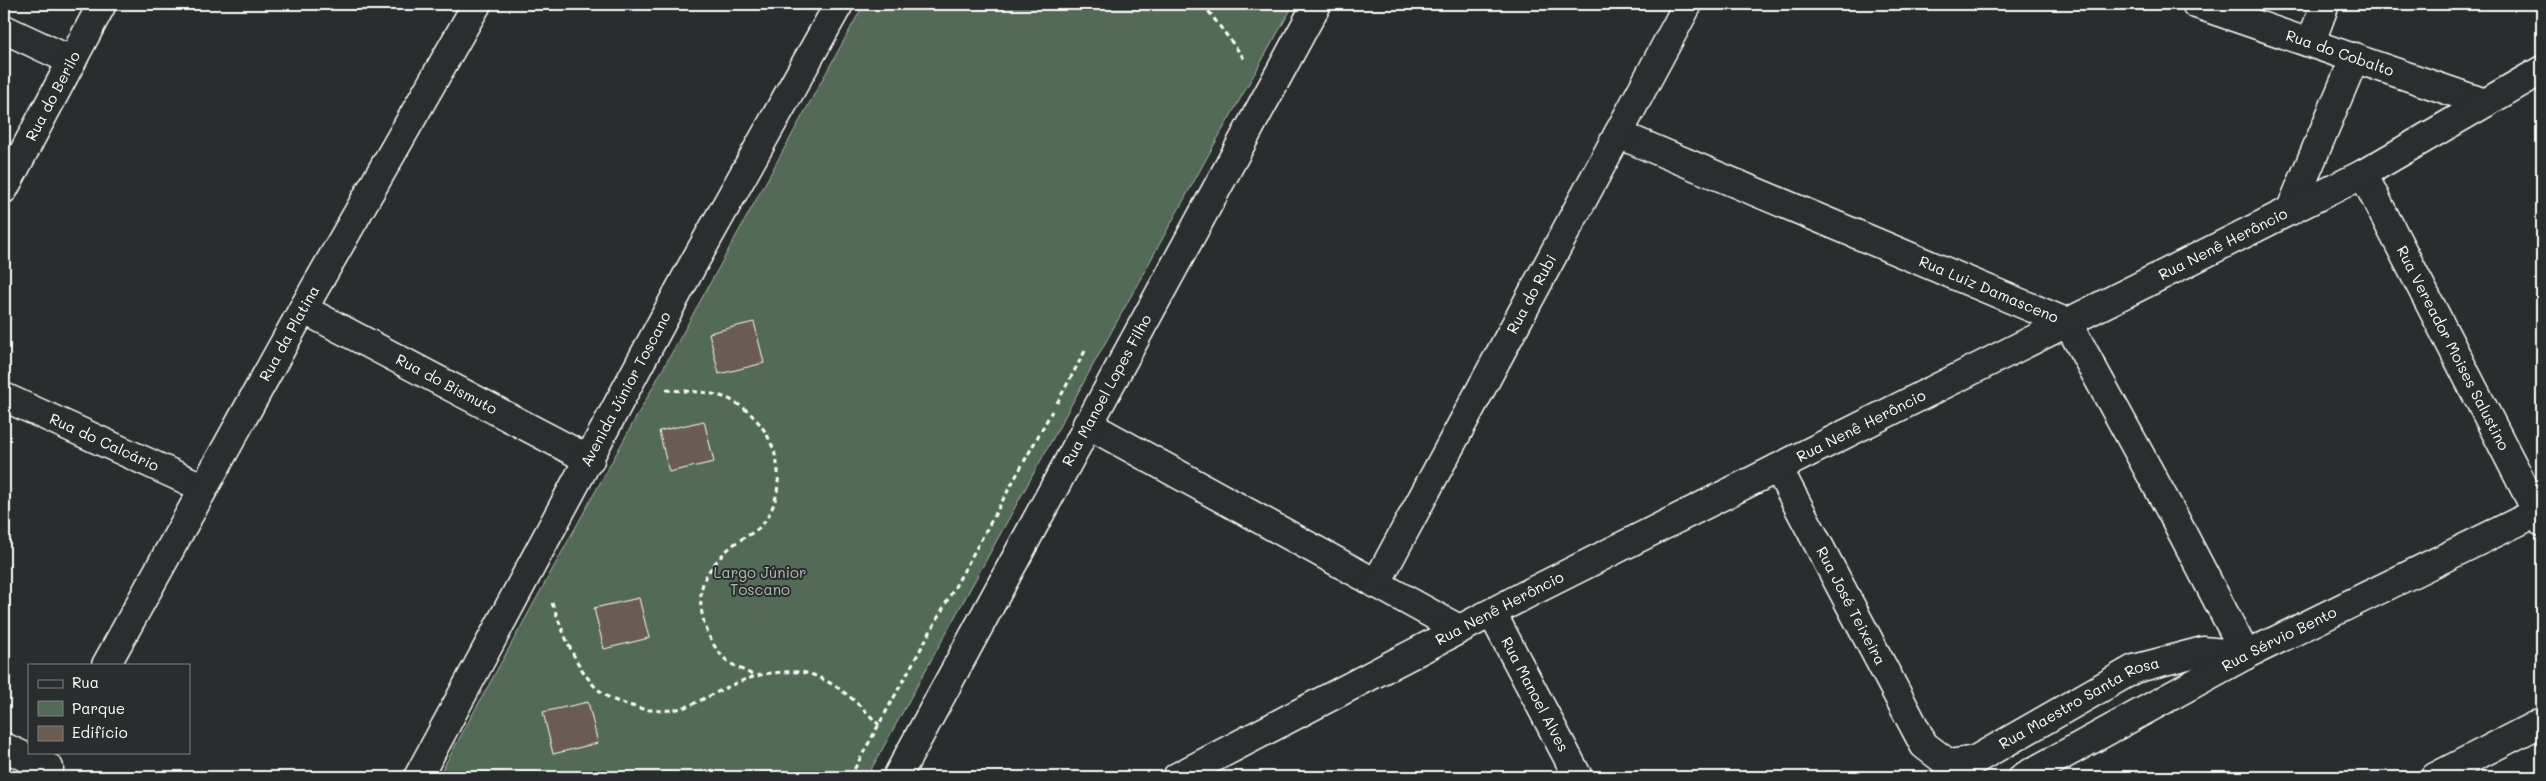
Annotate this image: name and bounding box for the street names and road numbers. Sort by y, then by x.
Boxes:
street label: Rua do Cobalto [2283,25,2397,80]
street label: Rua do Berilo [20,47,84,144]
street label: Rua Nenê Herôncio [2155,203,2291,284]
street label: Rua Vereador Moises Salustino [2393,242,2515,454]
street label: Rua do Rubi [1502,251,1560,337]
street label: Rua Luiz Damasceno [1916,251,2062,327]
street label: Rua da Platina [254,281,323,385]
street label: Avenida Júnior Toscano [575,308,675,470]
street label: Rua Manoel Lopes Filho [1057,310,1156,469]
street label: Rua do Bismuto [393,349,501,419]
street label: Rua Nenê Herôncio [1793,384,1929,466]
street label: Rua do Calcário [47,408,163,475]
street label: Rua José Teixeira [1812,543,1891,668]
street label: Rua Nenê Herôncio [1432,566,1567,649]
street label: Rua Sérvio Bento [2218,601,2340,675]
street label: Rua Manoel Alves [1497,633,1574,755]
street label: Rua Maestro Santa Rosa [1995,652,2161,753]

